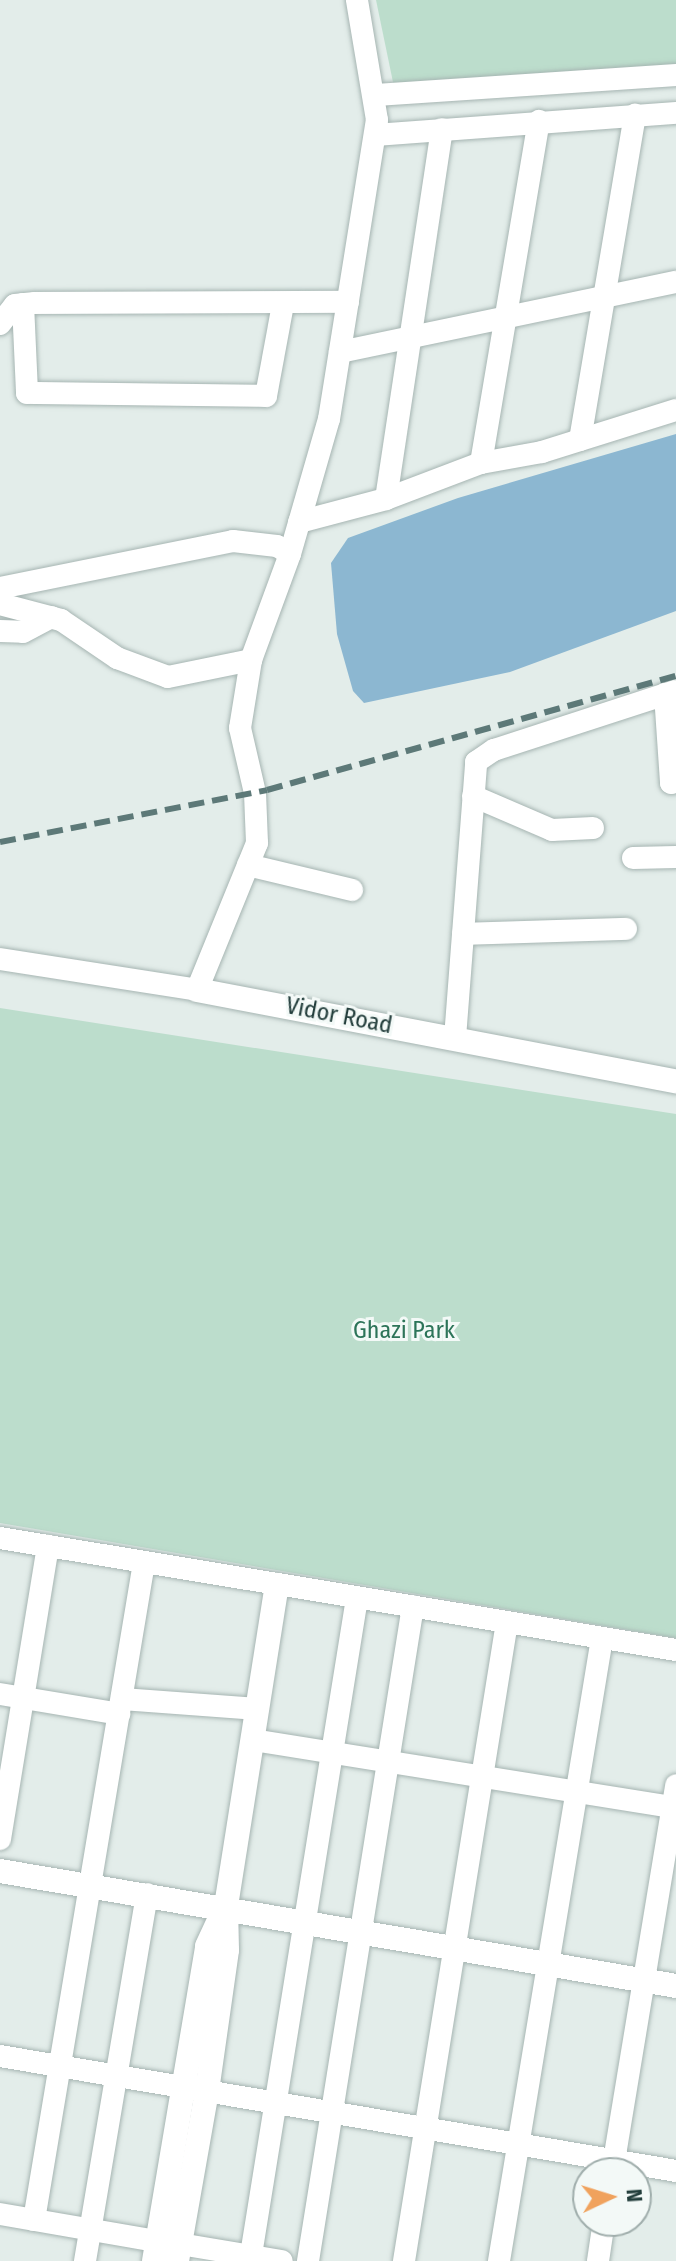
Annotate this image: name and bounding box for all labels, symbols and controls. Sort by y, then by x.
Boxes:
street label: Vidor Road [283,992,395,1040]
park label: Ghazi Park [353,1317,455,1345]
north arrow [572,2157,652,2237]
text: N [621,2188,648,2203]

